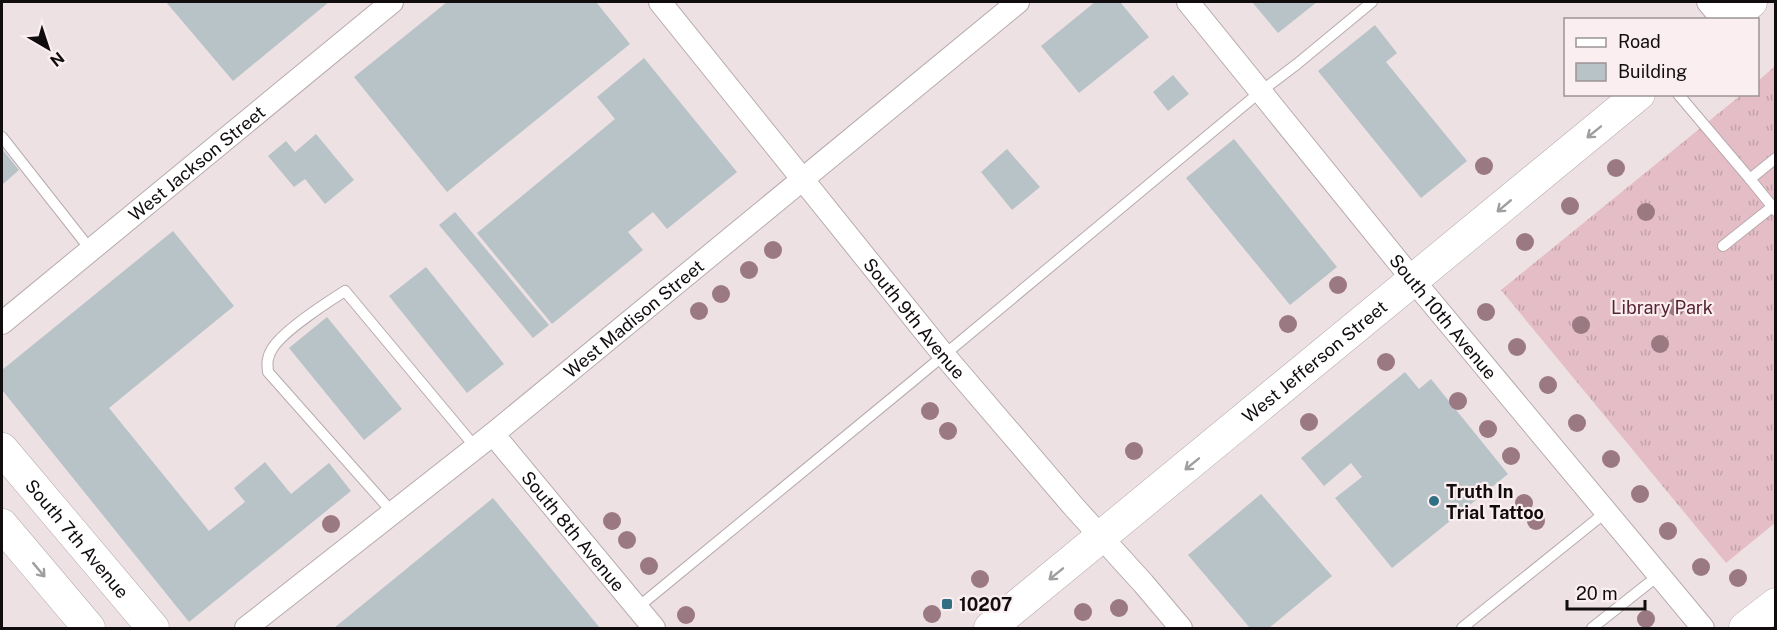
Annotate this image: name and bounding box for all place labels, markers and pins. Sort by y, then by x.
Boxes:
place label: Truth In Trial Tattoo [1446,481,1544,523]
marker: Truth In Trial Tattoo [1427,494,1441,508]
place label: 10207 [959,594,1012,615]
marker: 10207 [940,597,954,611]

